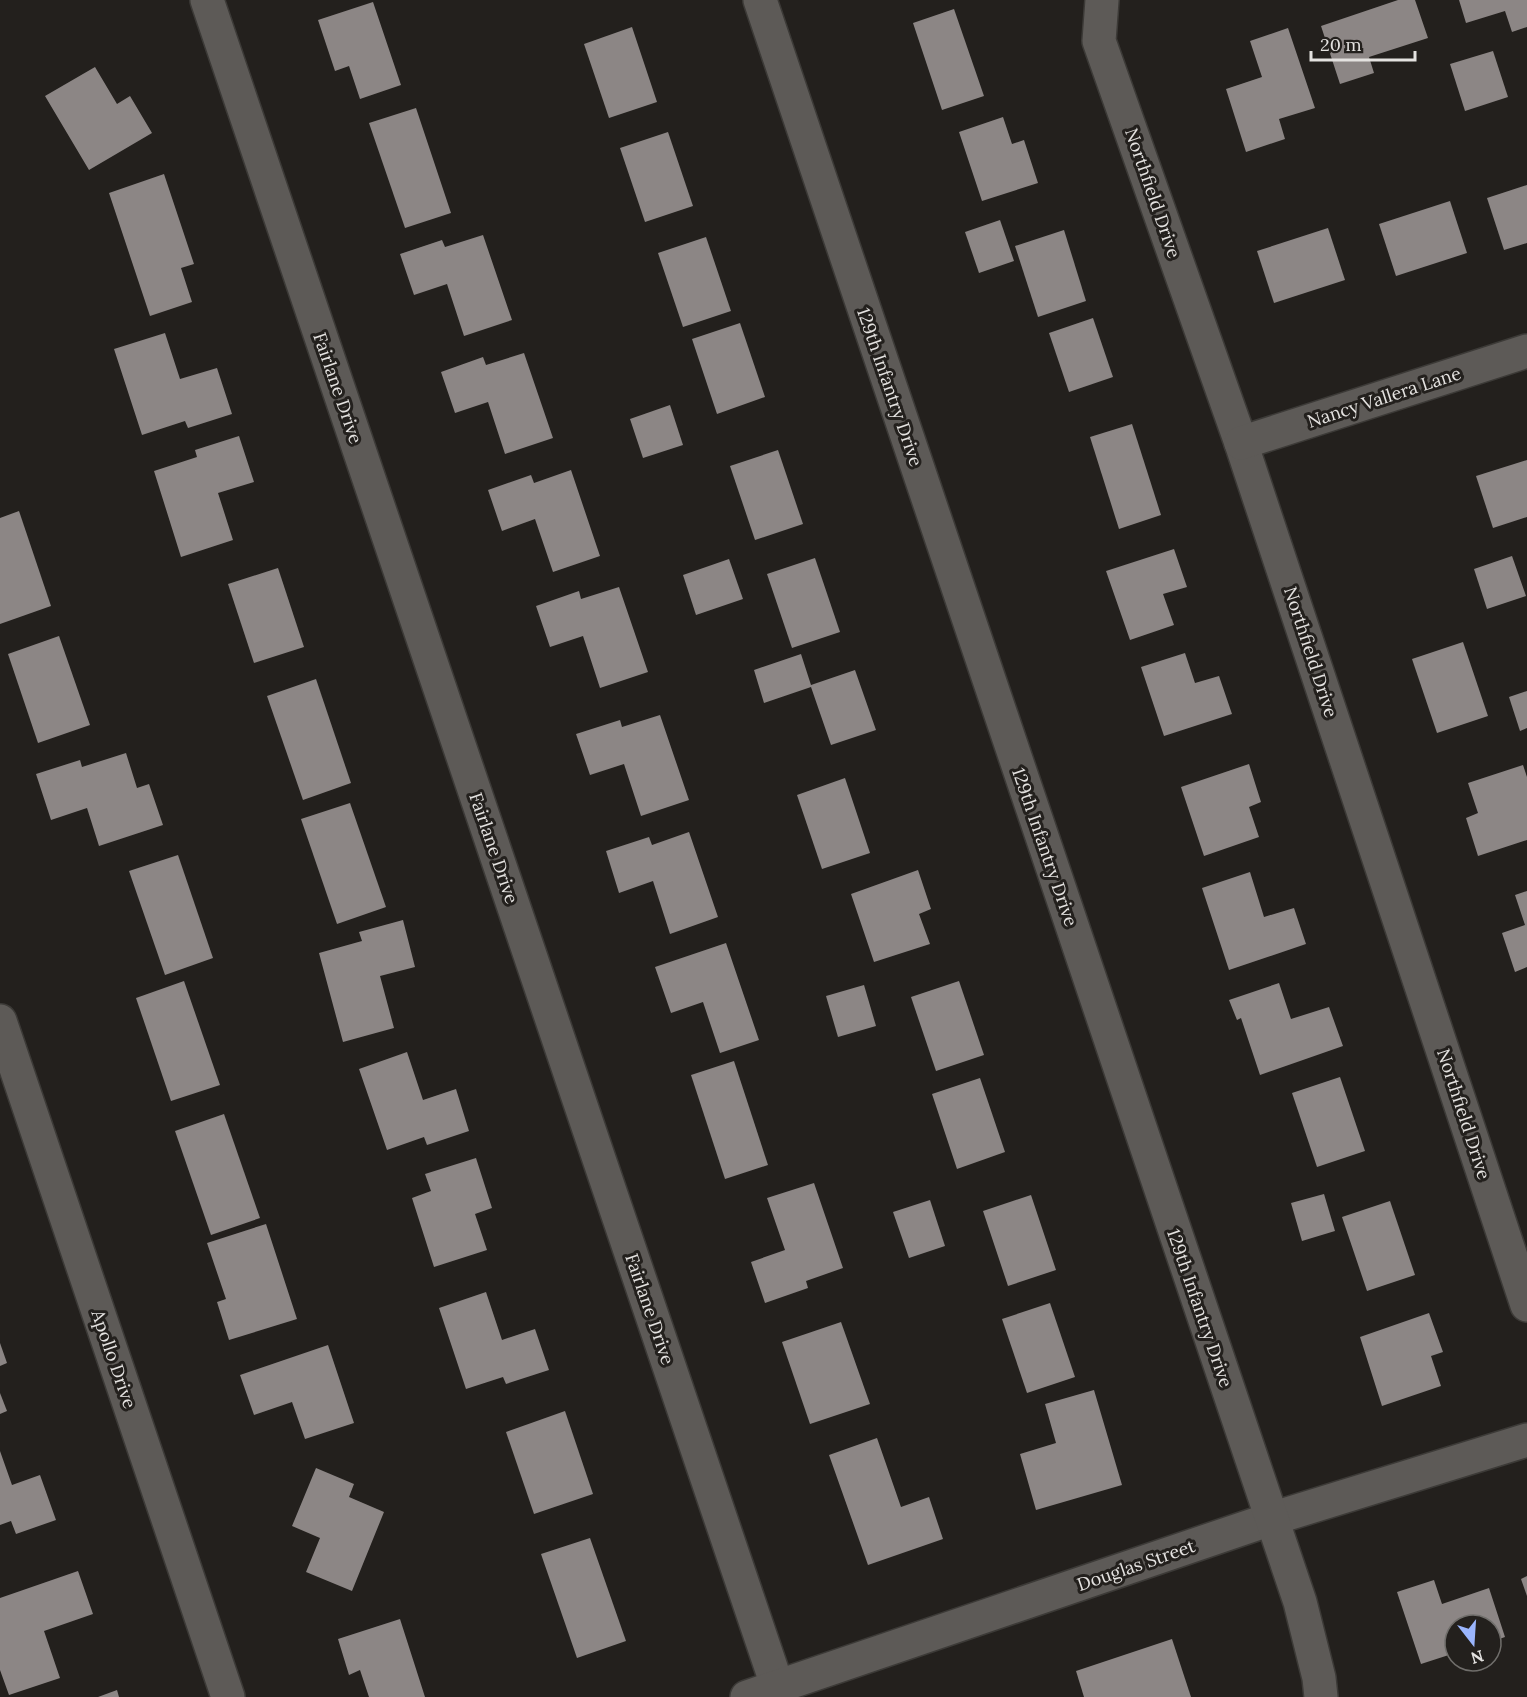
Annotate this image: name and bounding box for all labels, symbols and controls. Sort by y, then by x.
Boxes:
scale bar [1311,24,1414,62]
text: 20 m [1320,33,1362,56]
street label: Northfield Drive [1120,125,1186,261]
street label: 129th Infantry Drive [852,305,928,470]
street label: Fairlane Drive [308,329,368,447]
street label: Nancy Vallera Lane [1304,361,1464,433]
street label: Northfield Drive [1279,584,1343,721]
street label: 129th Infantry Drive [1007,765,1083,930]
street label: Fairlane Drive [464,789,524,907]
street label: Northfield Drive [1432,1046,1496,1183]
street label: 129th Infantry Drive [1162,1226,1238,1391]
street label: Fairlane Drive [620,1250,680,1368]
street label: Apollo Drive [86,1306,142,1411]
street label: Douglas Street [1074,1534,1198,1596]
north arrow [1443,1613,1503,1673]
text: N [1469,1646,1486,1669]

